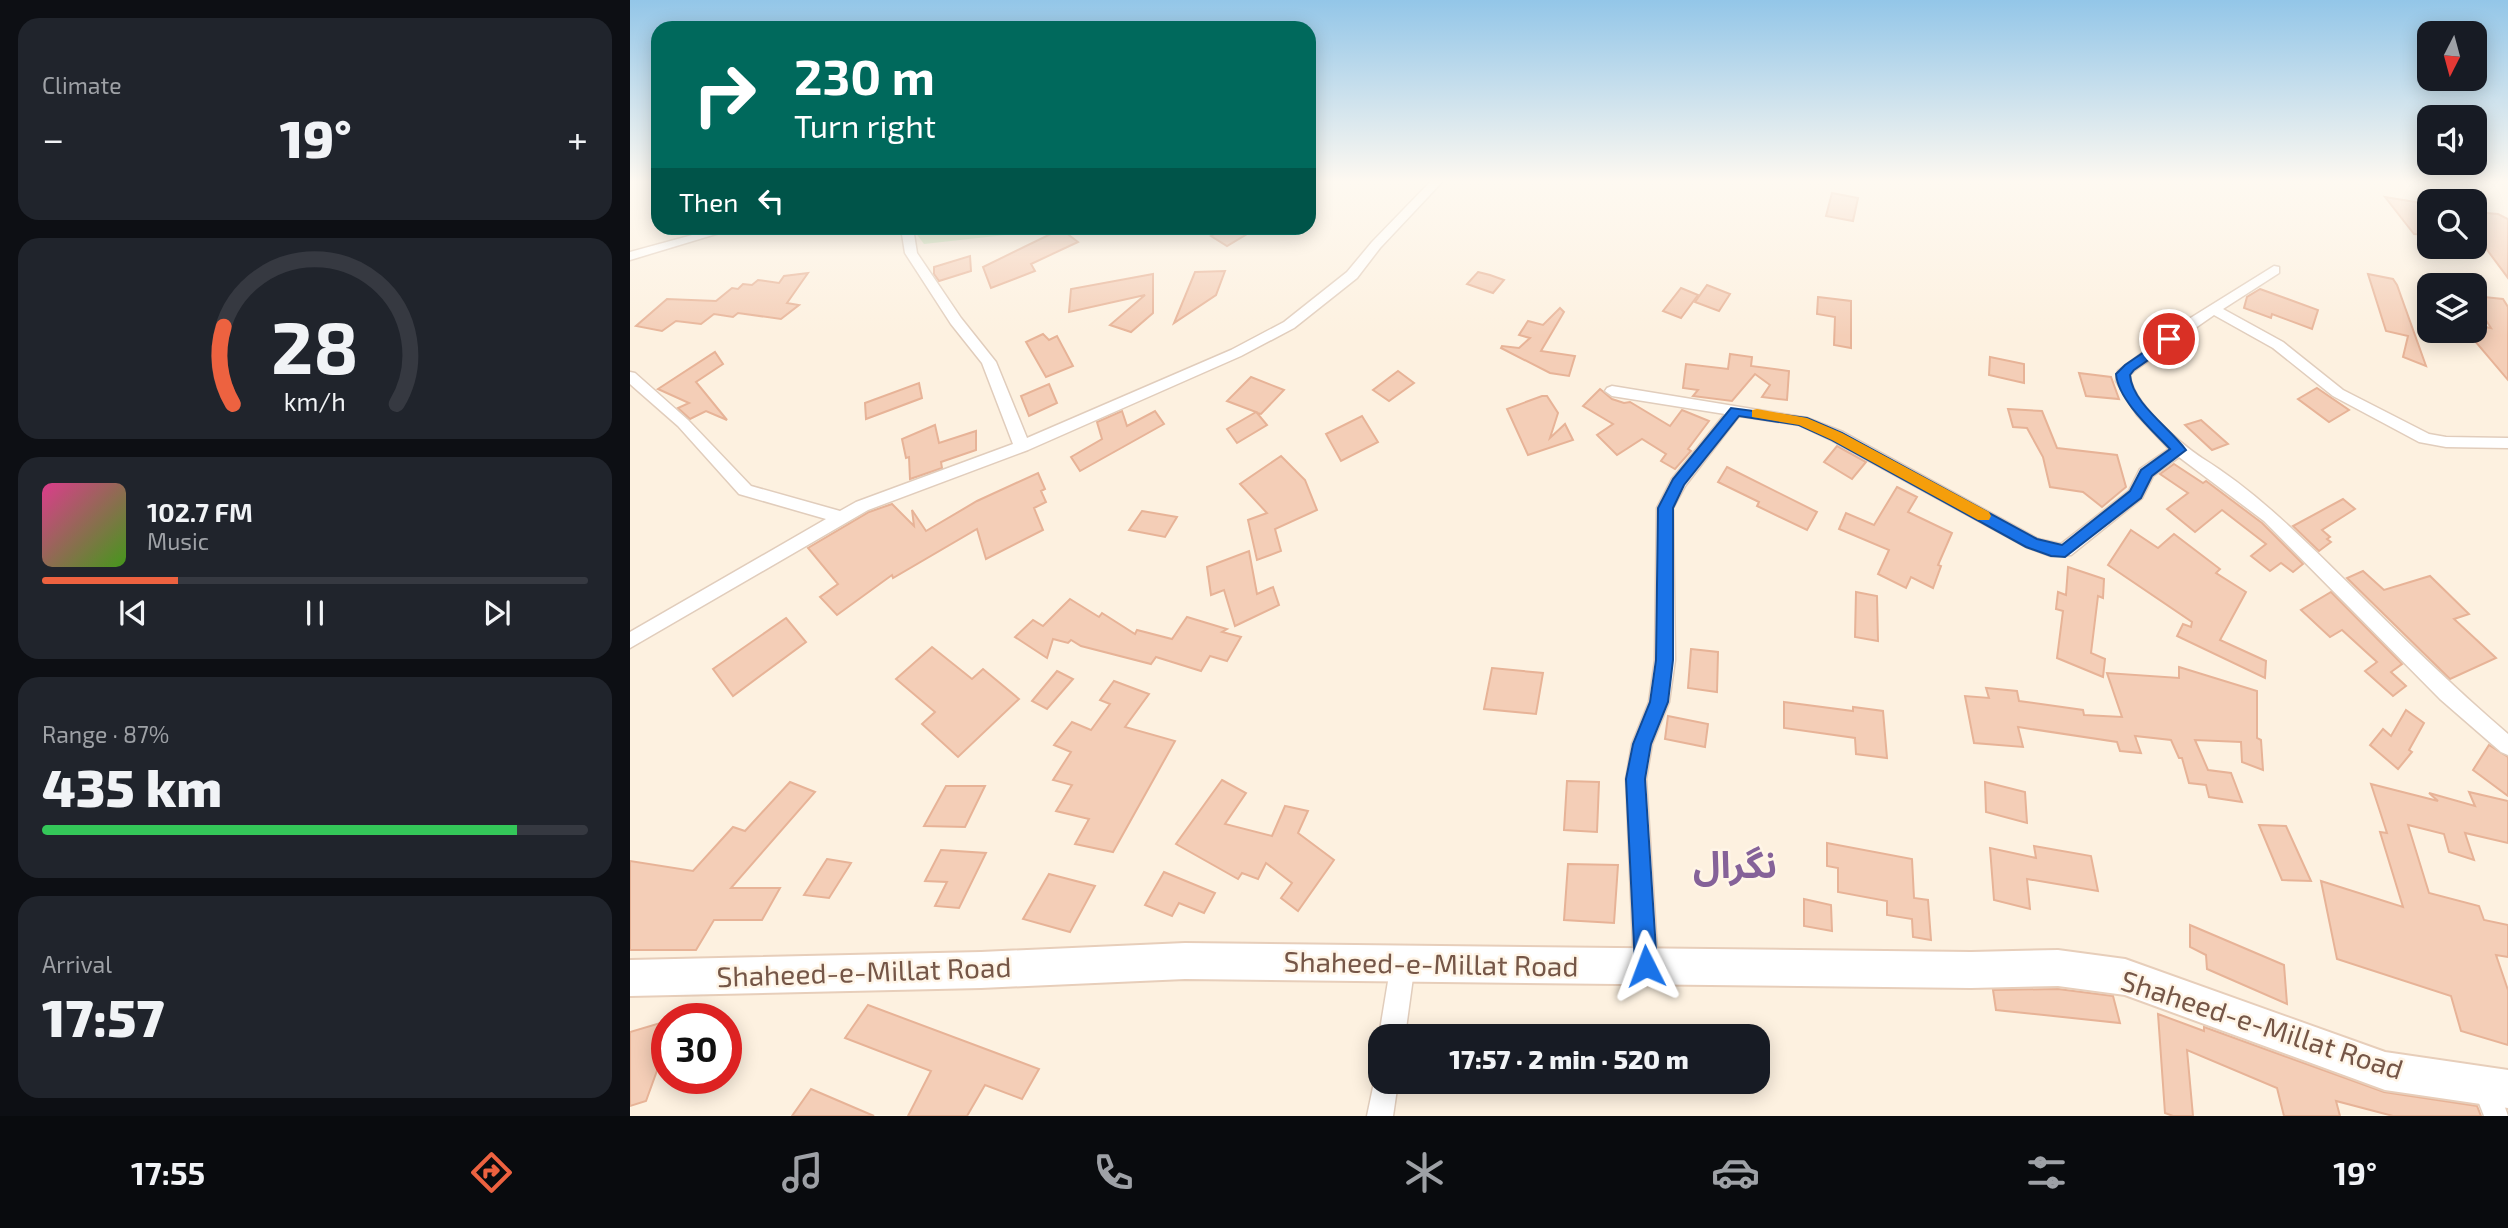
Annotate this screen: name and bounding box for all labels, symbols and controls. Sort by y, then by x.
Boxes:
north arrow [2417,21,2487,91]
map controls [2417,21,2487,343]
text: 230 m [794,46,935,105]
icon: right [679,49,770,140]
text: Climate [42,71,122,99]
button: sound [2417,105,2487,175]
text: 19° [280,106,352,168]
text: Turn right [794,106,936,144]
text: − [42,115,64,161]
text: + [567,115,588,161]
icon: left [752,182,790,220]
text: Then [679,186,738,217]
button: search [2417,189,2487,259]
button: layers [2417,273,2487,343]
text: 28 [271,302,359,390]
pin [2139,309,2199,369]
icon: arrive [2150,320,2188,358]
text: km/h [284,386,346,416]
text: 102.7 FM [147,496,253,527]
text: Music [147,527,209,555]
icon: previous [114,594,152,632]
icon: pause [296,594,334,632]
icon: next [478,594,516,632]
text: Range · 87% [42,720,169,748]
text: 435 km [42,755,222,817]
district label: نگرال [1693,841,1777,887]
position arrow [1609,929,1683,1003]
street label: Shaheed-e-Millat Road [1283,943,1579,983]
street label: Shaheed-e-Millat Road [716,949,1012,993]
text: Arrival [42,950,112,978]
street label: Shaheed-e-Millat Road [2117,962,2408,1086]
text: 17:57 [42,985,164,1047]
speed limit sign: 30 [651,1003,742,1094]
text: 17:57 · 2 min · 520 m [1449,1043,1689,1074]
icon: directions [467,1148,516,1197]
icon: music [778,1148,827,1197]
icon: phone [1089,1148,1138,1197]
icon: climate [1400,1148,1449,1197]
icon: car [1711,1148,1760,1197]
icon: filters [2022,1148,2071,1197]
text: 17:55 [131,1153,205,1191]
text: 19° [2333,1153,2377,1191]

